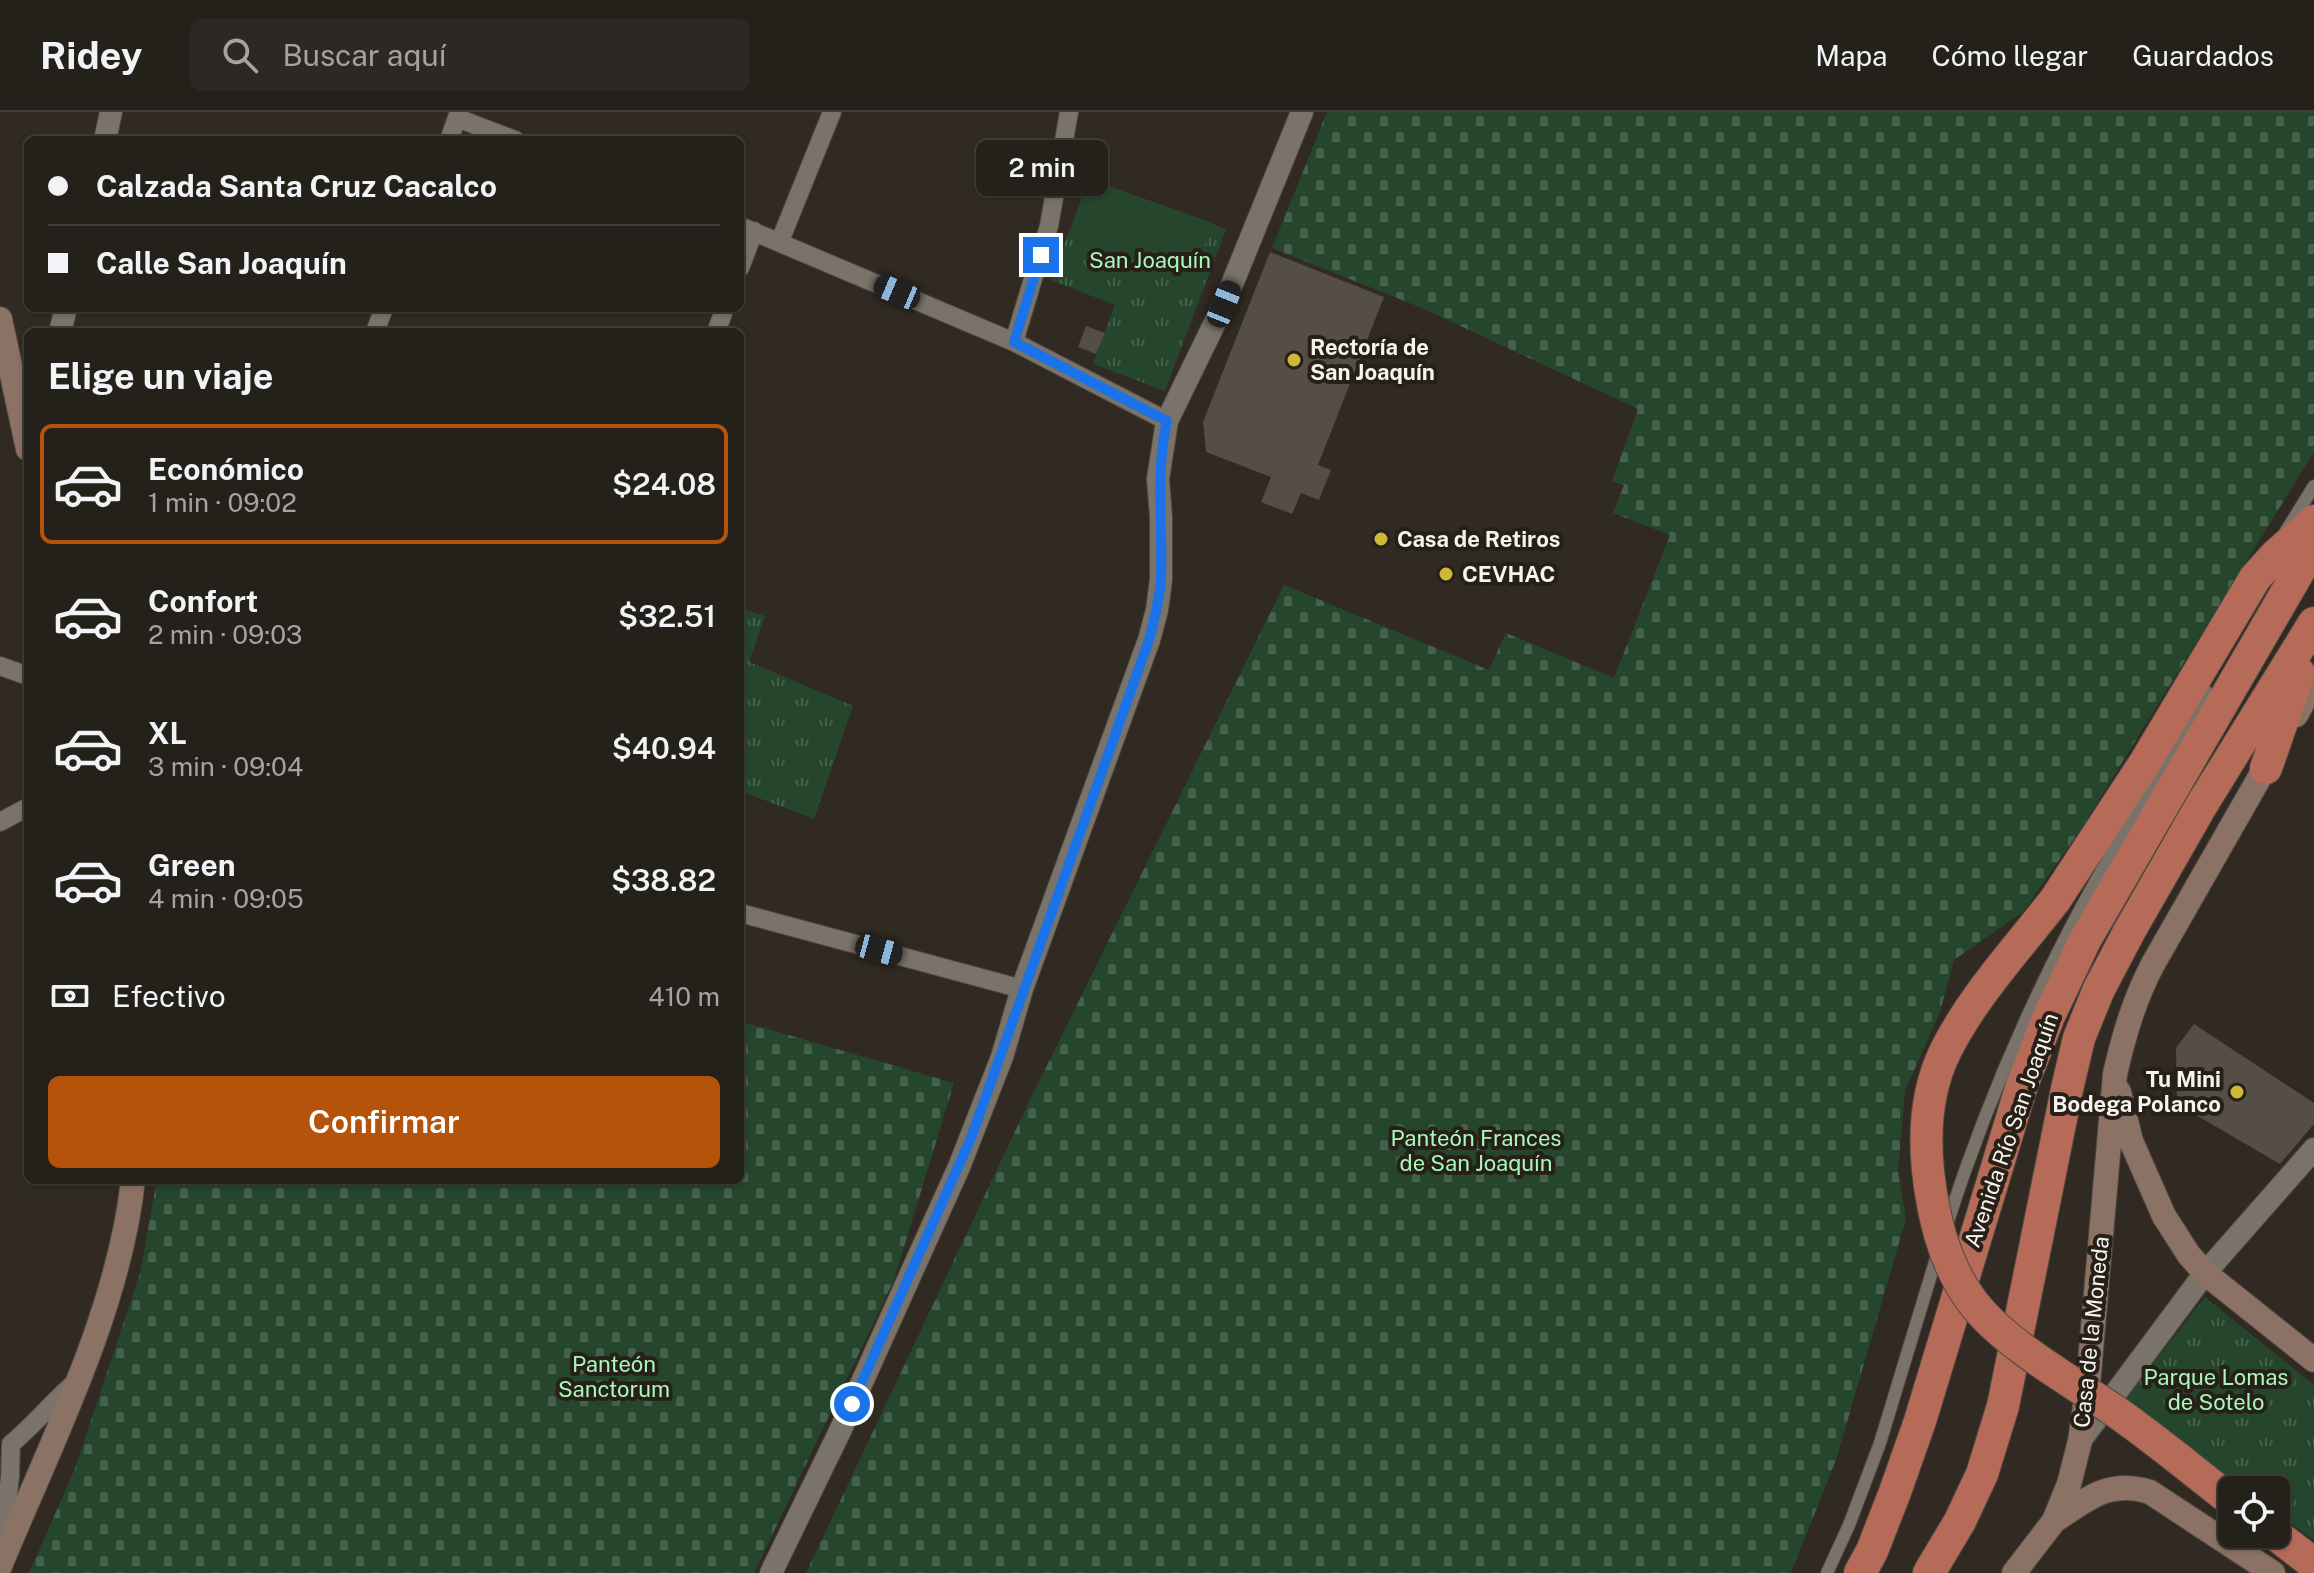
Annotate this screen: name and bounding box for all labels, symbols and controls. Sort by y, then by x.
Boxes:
search box [190,19,750,91]
text: Ridey [40,33,142,78]
icon: search [218,33,262,77]
text: Buscar aquí [282,37,446,73]
text: Mapa [1815,39,1887,72]
text: Cómo llegar [1931,39,2088,72]
text: Guardados [2132,39,2274,72]
callout: 2 min [975,139,1107,195]
text: 2 min [1008,152,1076,183]
text: Calzada Santa Cruz Cacalco [96,168,497,204]
route end [1023,237,1059,273]
text: Calle San Joaquín [96,245,347,281]
park label: San Joaquín [1089,247,1211,273]
car [870,272,924,312]
car [1204,277,1244,331]
place label: Rectoría de San Joaquín [1310,334,1435,385]
marker: Rectoría de San Joaquín [1285,351,1303,369]
text: Elige un viaje [48,355,273,397]
icon: car [52,448,124,520]
text: Económico [148,451,304,487]
text: $24.08 [612,466,716,502]
text: 1 min · 09:02 [148,487,297,518]
place label: Casa de Retiros [1397,526,1560,552]
marker: Casa de Retiros [1372,530,1390,548]
place label: CEVHAC [1462,561,1555,587]
marker: CEVHAC [1437,565,1455,583]
icon: car [52,580,124,652]
text: Confort [148,583,258,619]
text: $32.51 [618,598,716,634]
text: 2 min · 09:03 [148,619,302,650]
icon: car [52,712,124,784]
text: XL [148,715,187,751]
text: $40.94 [612,730,716,766]
text: 3 min · 09:04 [148,751,303,782]
icon: car [52,844,124,916]
text: Green [148,847,235,883]
text: $38.82 [611,862,716,898]
text: 4 min · 09:05 [148,883,304,914]
car [853,932,905,968]
icon: cash [48,974,92,1018]
text: Efectivo [112,978,226,1014]
text: 410 m [648,981,720,1012]
street label: Avenida Río San Joaquín [1959,1009,2063,1251]
place label: Tu Mini Bodega Polanco [2052,1066,2221,1117]
button: Confirmar [48,1076,720,1168]
marker: Tu Mini Bodega Polanco [2228,1083,2246,1101]
park label: Panteón Frances de San Joaquín [1391,1125,1561,1176]
street label: Casa de la Moneda [2068,1235,2114,1429]
park label: Panteón Sanctorum [558,1351,670,1402]
park label: Parque Lomas de Sotelo [2144,1364,2288,1415]
route start [834,1386,870,1422]
map controls [2218,1476,2290,1548]
button: locate [2218,1476,2290,1548]

